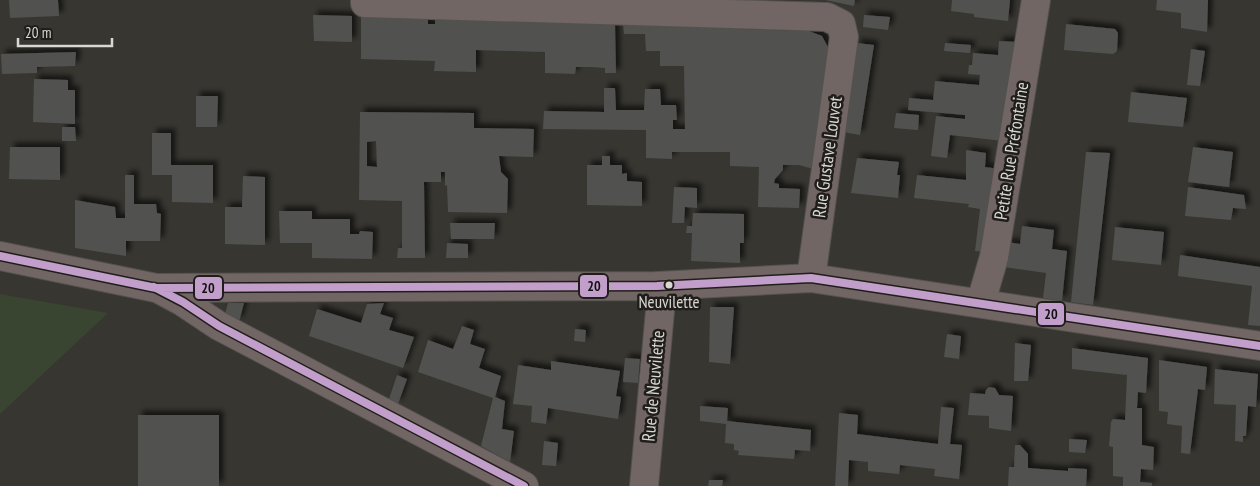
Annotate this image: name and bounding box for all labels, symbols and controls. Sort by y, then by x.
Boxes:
scale bar [18,15,111,47]
text: 20 m [25,23,51,42]
street label: Petite Rue Préfontaine [989,80,1033,222]
street label: Rue Gustave Louvet [807,95,847,219]
line badge: 20 [579,274,608,298]
line badge: 20 [194,276,223,300]
text: 20 [587,277,601,295]
text: 20 [201,279,215,297]
marker: Neuvilette [664,280,674,290]
place label: Neuvilette [638,291,700,313]
line badge: 20 [1037,302,1065,326]
text: 20 [1044,305,1058,323]
street label: Rue de Neuvilette [637,330,669,442]

